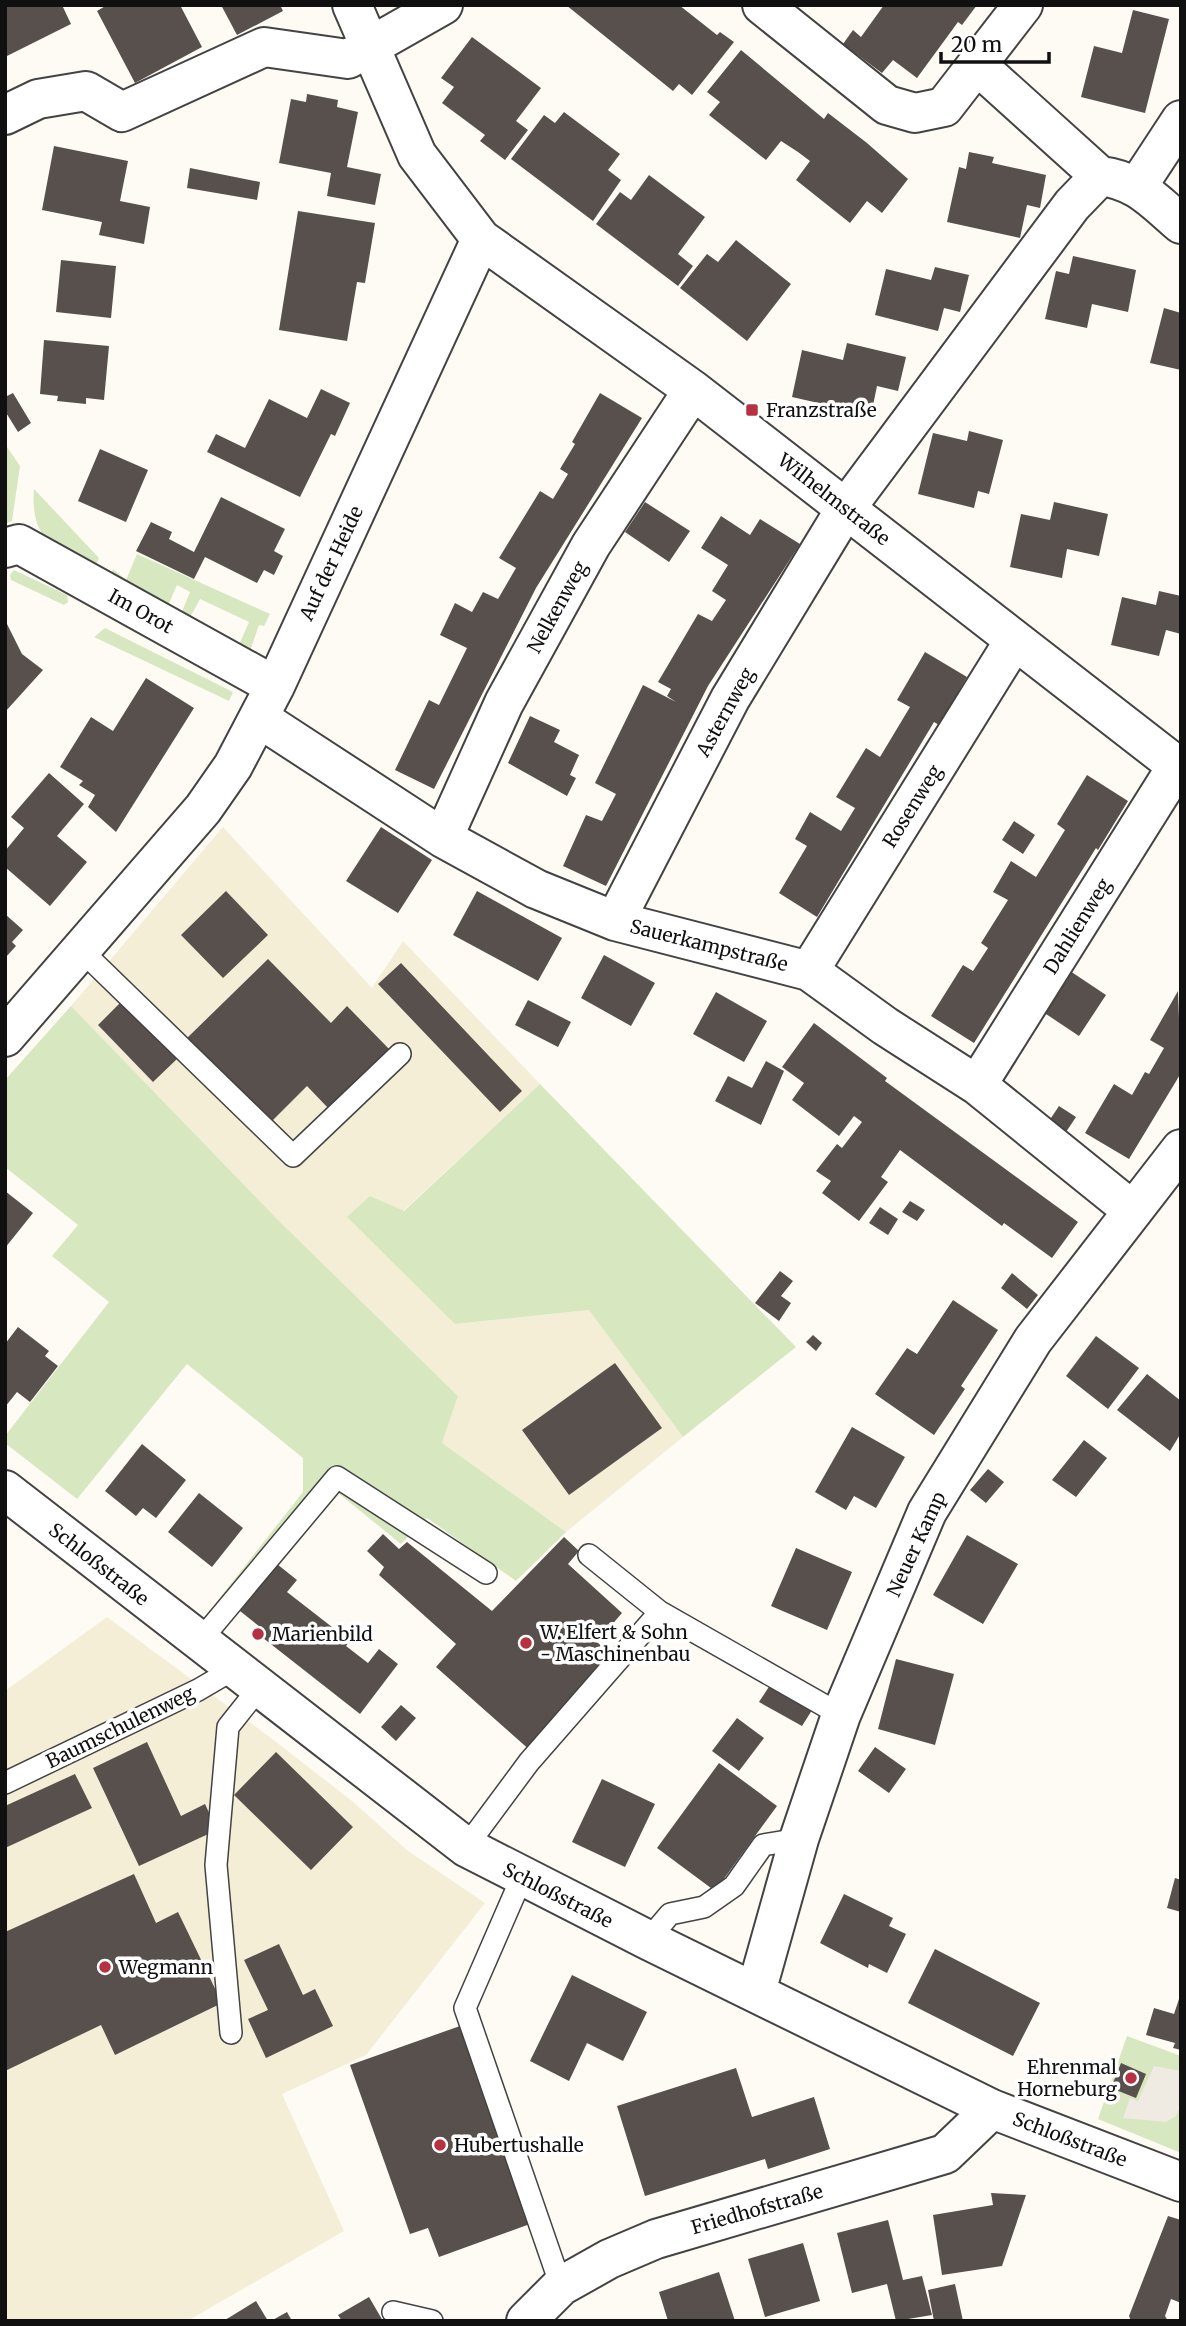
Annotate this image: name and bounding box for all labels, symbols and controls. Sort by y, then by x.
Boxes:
scale bar [941,21,1050,65]
text: 20 m [951,31,1003,58]
place label: Franzstraße [766,398,877,422]
marker: Franzstraße [744,402,760,418]
street label: Wilhelmstraße [772,447,895,550]
street label: Auf der Heide [294,502,368,625]
street label: Nelkenweg [522,556,592,657]
street label: Im Orot [104,583,178,639]
street label: Asternweg [690,663,759,762]
street label: Rosenweg [877,760,947,852]
street label: Dahlienweg [1038,873,1116,978]
street label: Sauerkampstraße [628,914,790,976]
street label: Neuer Kamp [881,1488,951,1600]
street label: Schloßstraße [44,1518,154,1611]
place label: W. Elfert & Sohn - Maschinenbau [539,1620,690,1666]
place label: Marienbild [272,1622,373,1646]
marker: Marienbild [250,1626,266,1642]
marker: W. Elfert & Sohn - Maschinenbau [518,1635,534,1651]
street label: Baumschulenweg [42,1680,198,1773]
street label: Schloßstraße [499,1857,617,1933]
place label: Wegmann [118,1955,214,1979]
marker: Wegmann [97,1959,113,1975]
place label: Ehrenmal Horneburg [1017,2055,1117,2101]
marker: Ehrenmal Horneburg [1123,2070,1139,2086]
street label: Schloßstraße [1010,2106,1131,2172]
place label: Hubertushalle [454,2133,584,2157]
marker: Hubertushalle [432,2137,448,2153]
street label: Friedhofstraße [688,2179,826,2239]

